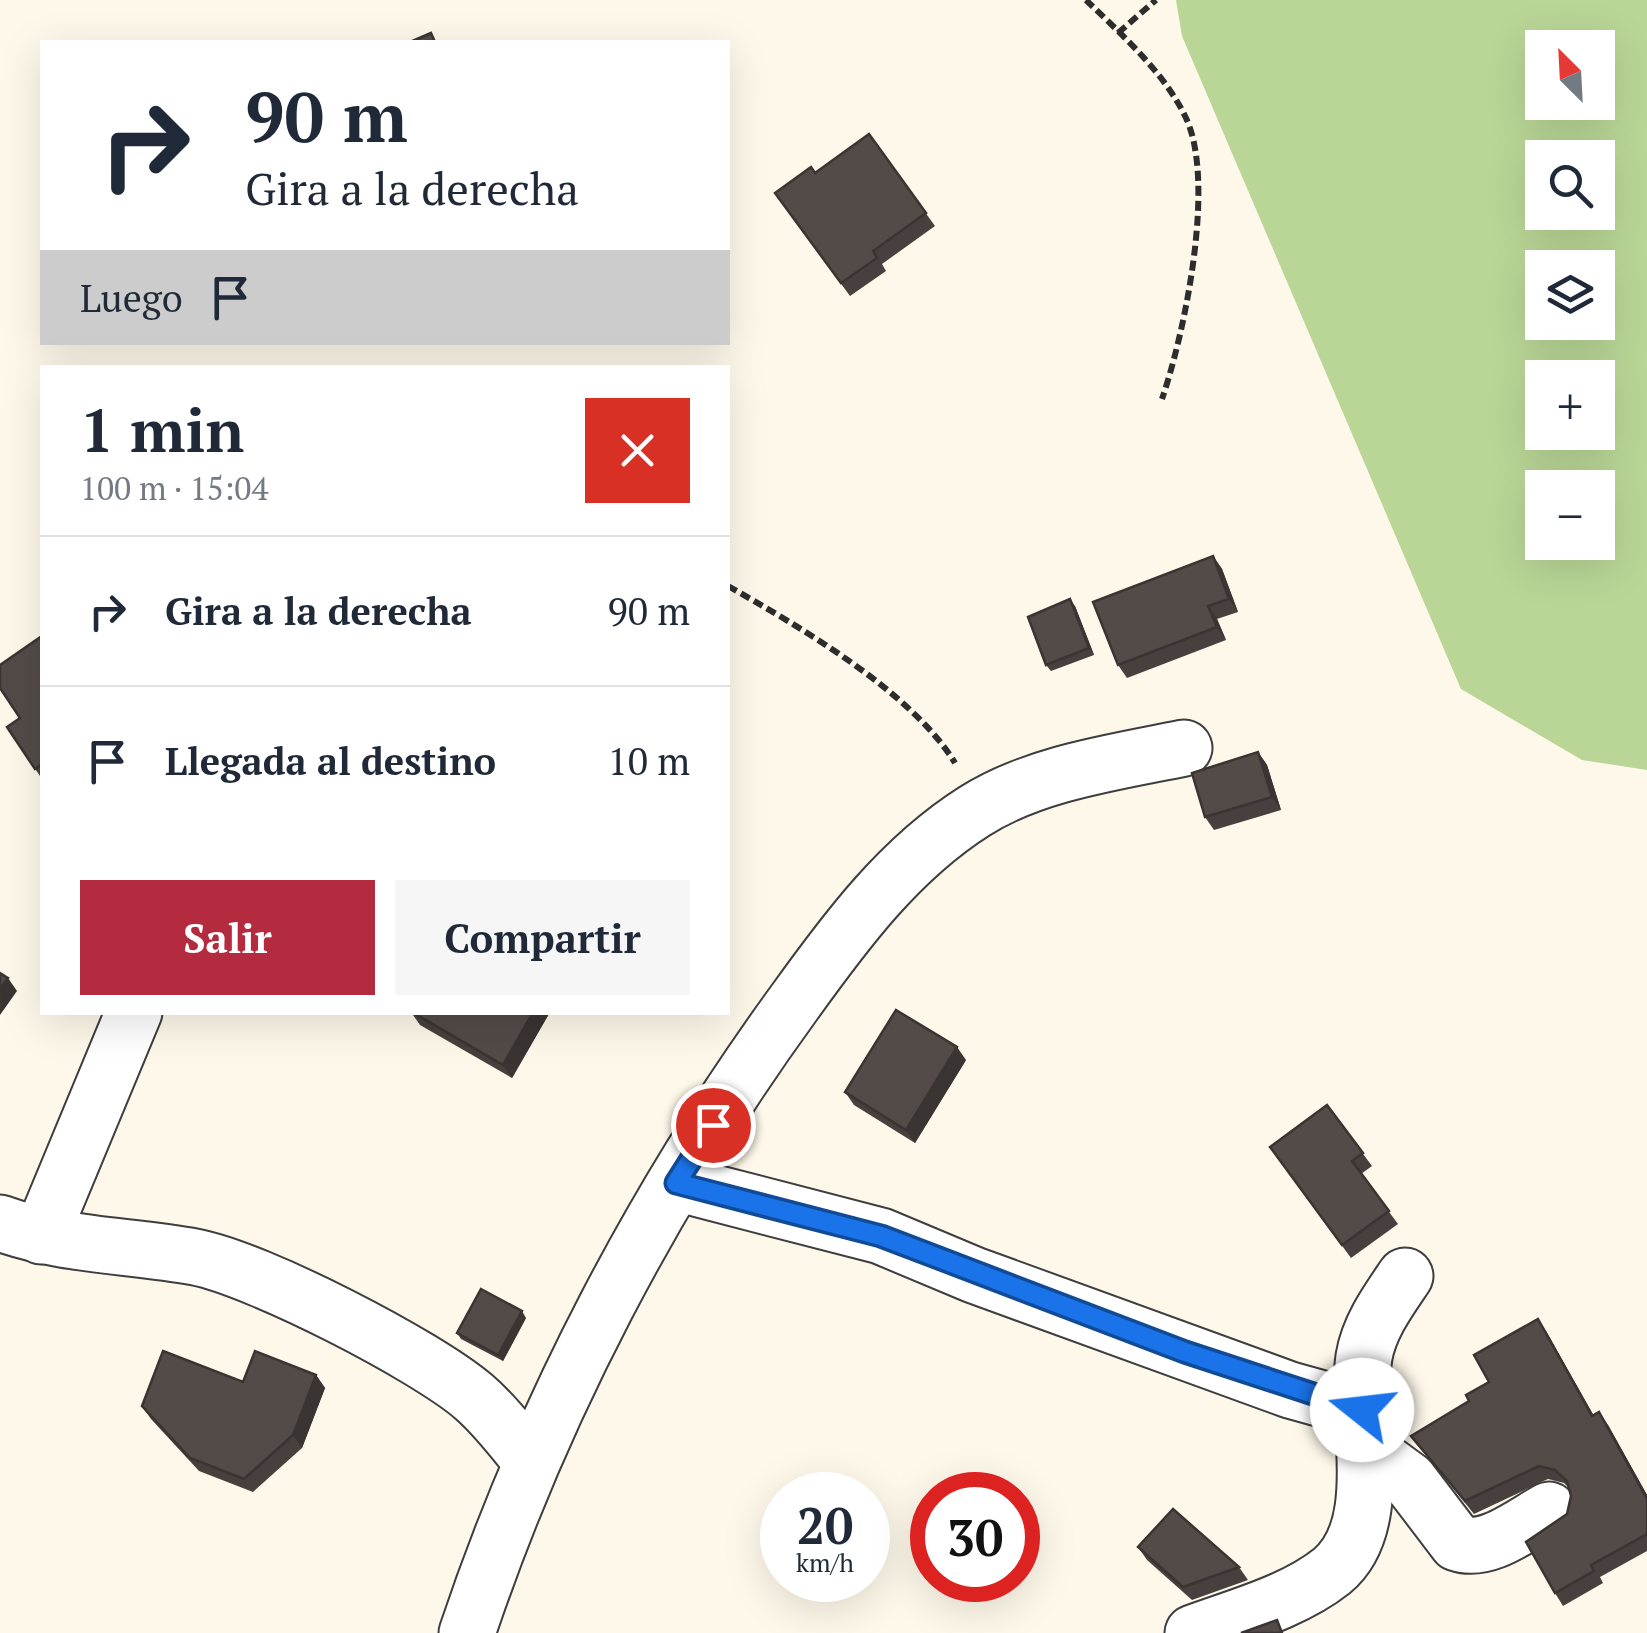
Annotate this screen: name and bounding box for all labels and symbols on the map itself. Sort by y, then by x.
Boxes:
north arrow [1525,30,1615,120]
pin [671,1083,756,1168]
position arrow [1310,1358,1414,1462]
speed limit sign: 30 [910,1472,1040,1602]

